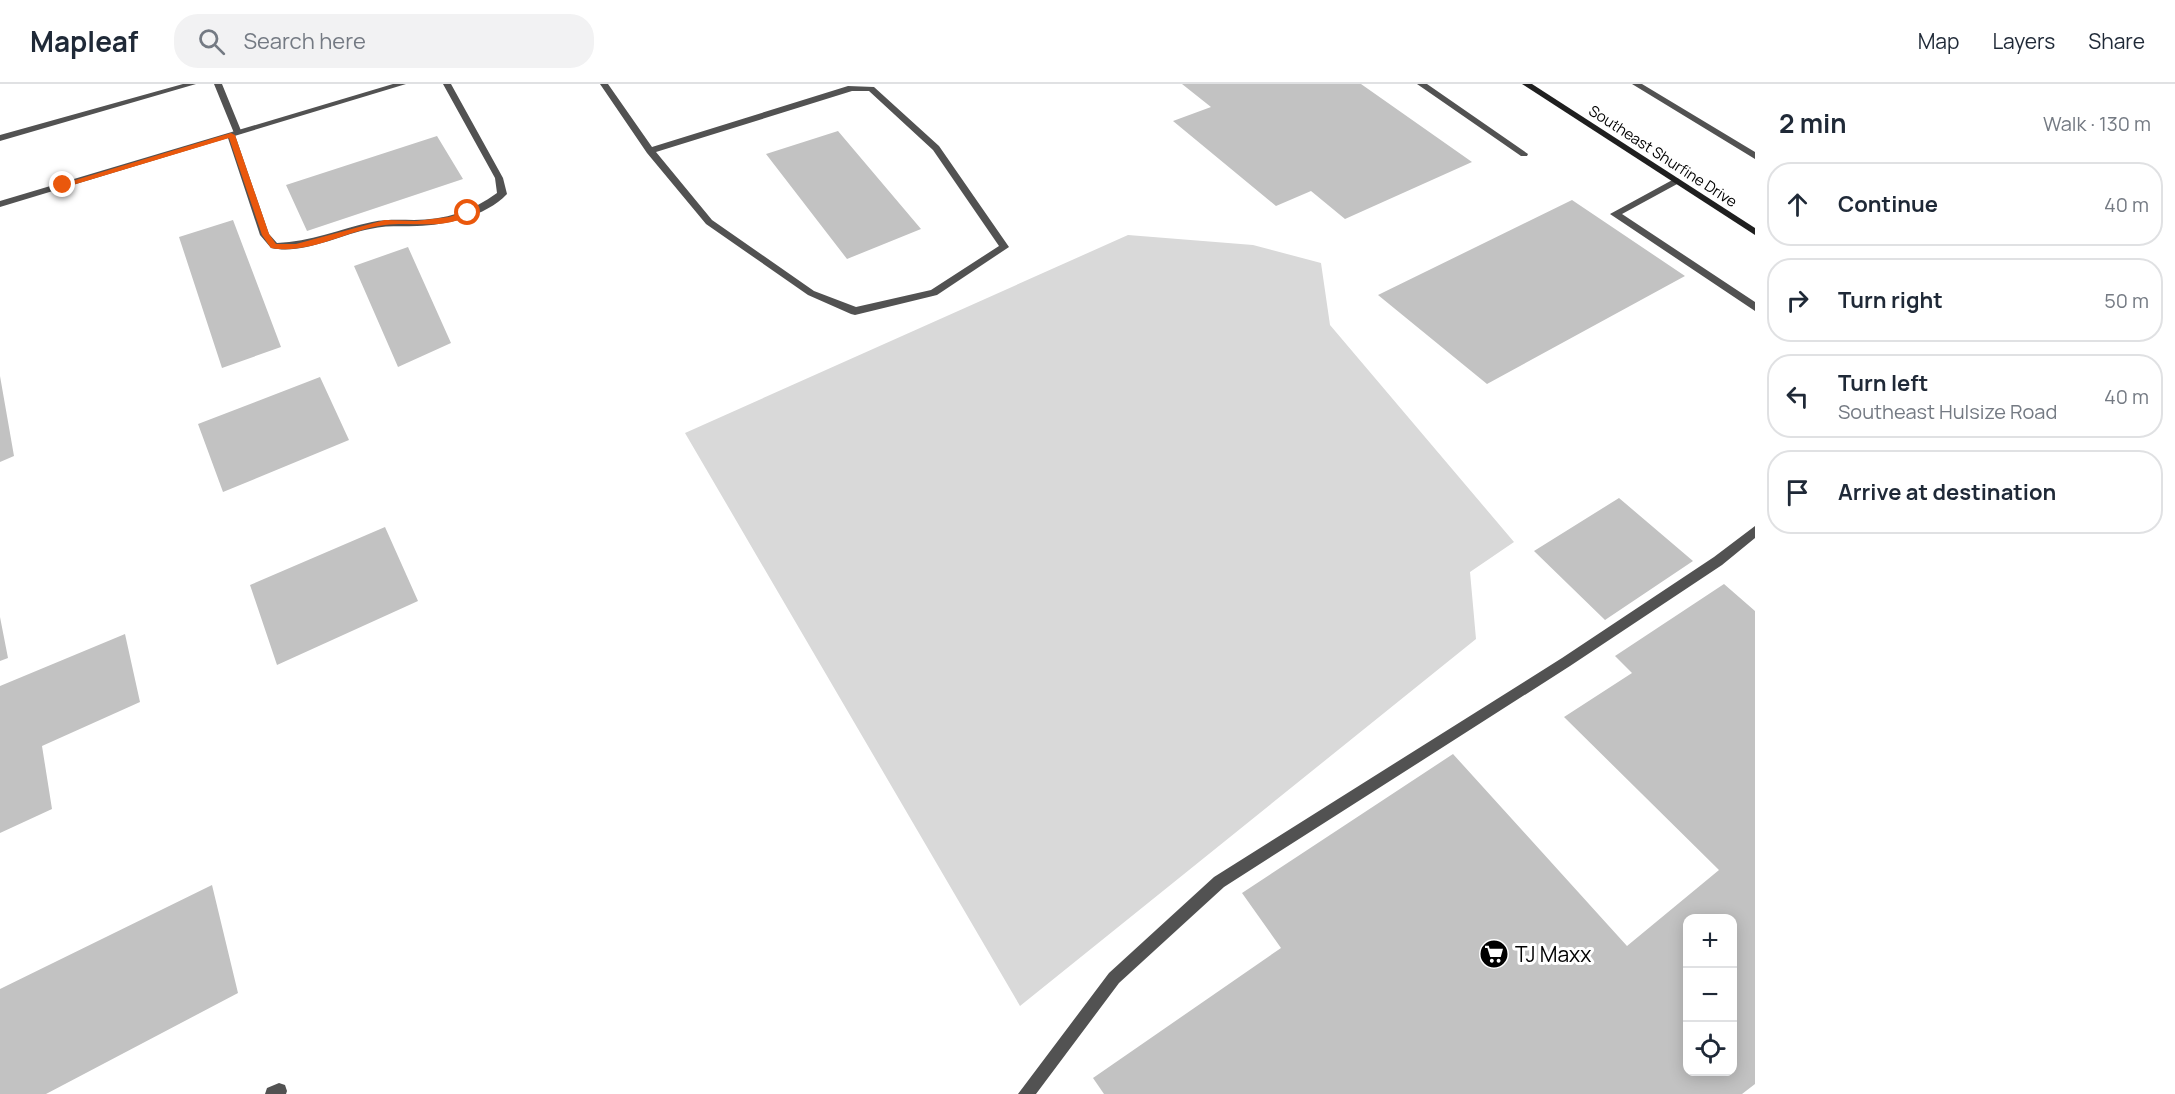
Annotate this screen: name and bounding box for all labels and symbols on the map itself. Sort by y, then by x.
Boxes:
street label: Southeast Shurfine Drive [1585,100,1741,212]
route end [49,171,75,197]
route start [454,199,480,225]
supermarket icon: TJ Maxx [1478,938,1510,970]
place label: TJ Maxx [1515,940,1591,968]

